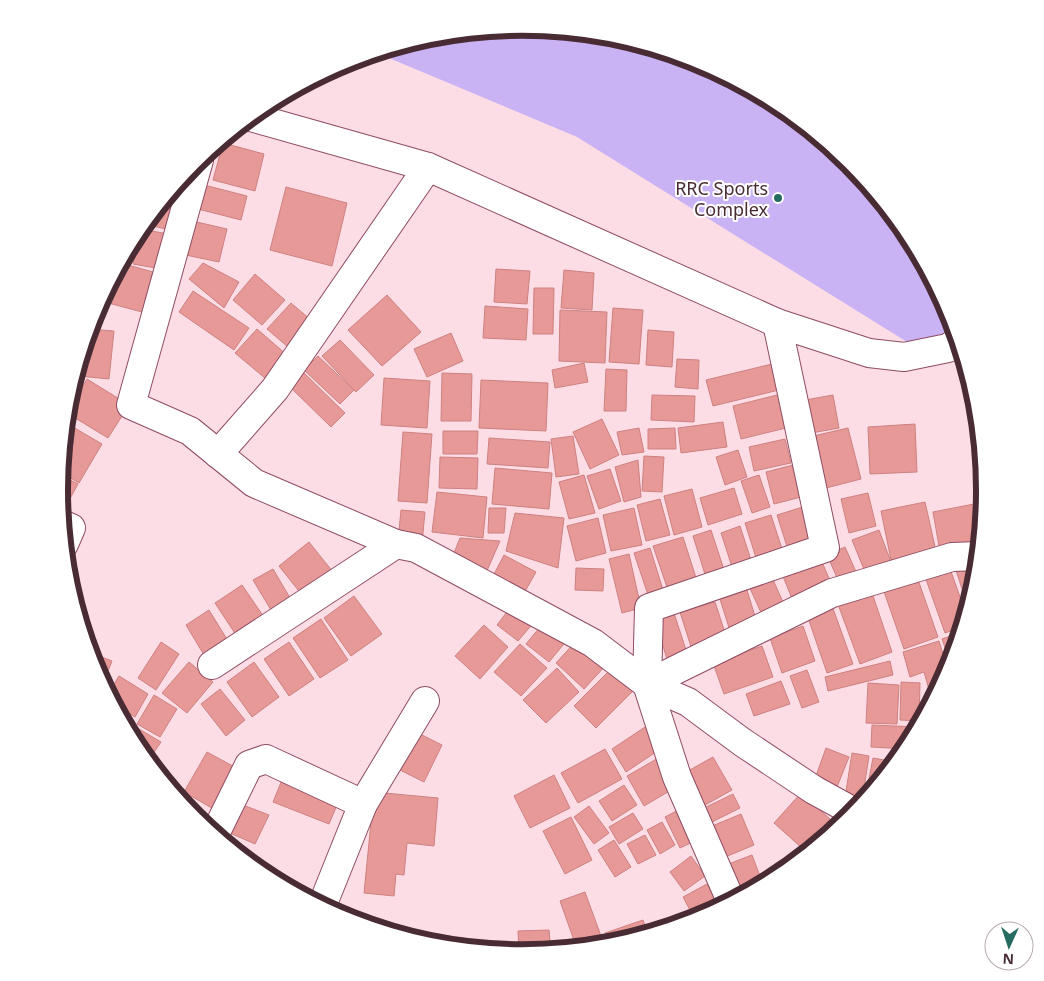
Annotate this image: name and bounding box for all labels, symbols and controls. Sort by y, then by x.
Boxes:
place label: RRC Sports Complex [675,176,768,221]
marker: RRC Sports Complex [772,192,784,204]
north arrow [984,921,1034,971]
text: N [1002,950,1014,969]

